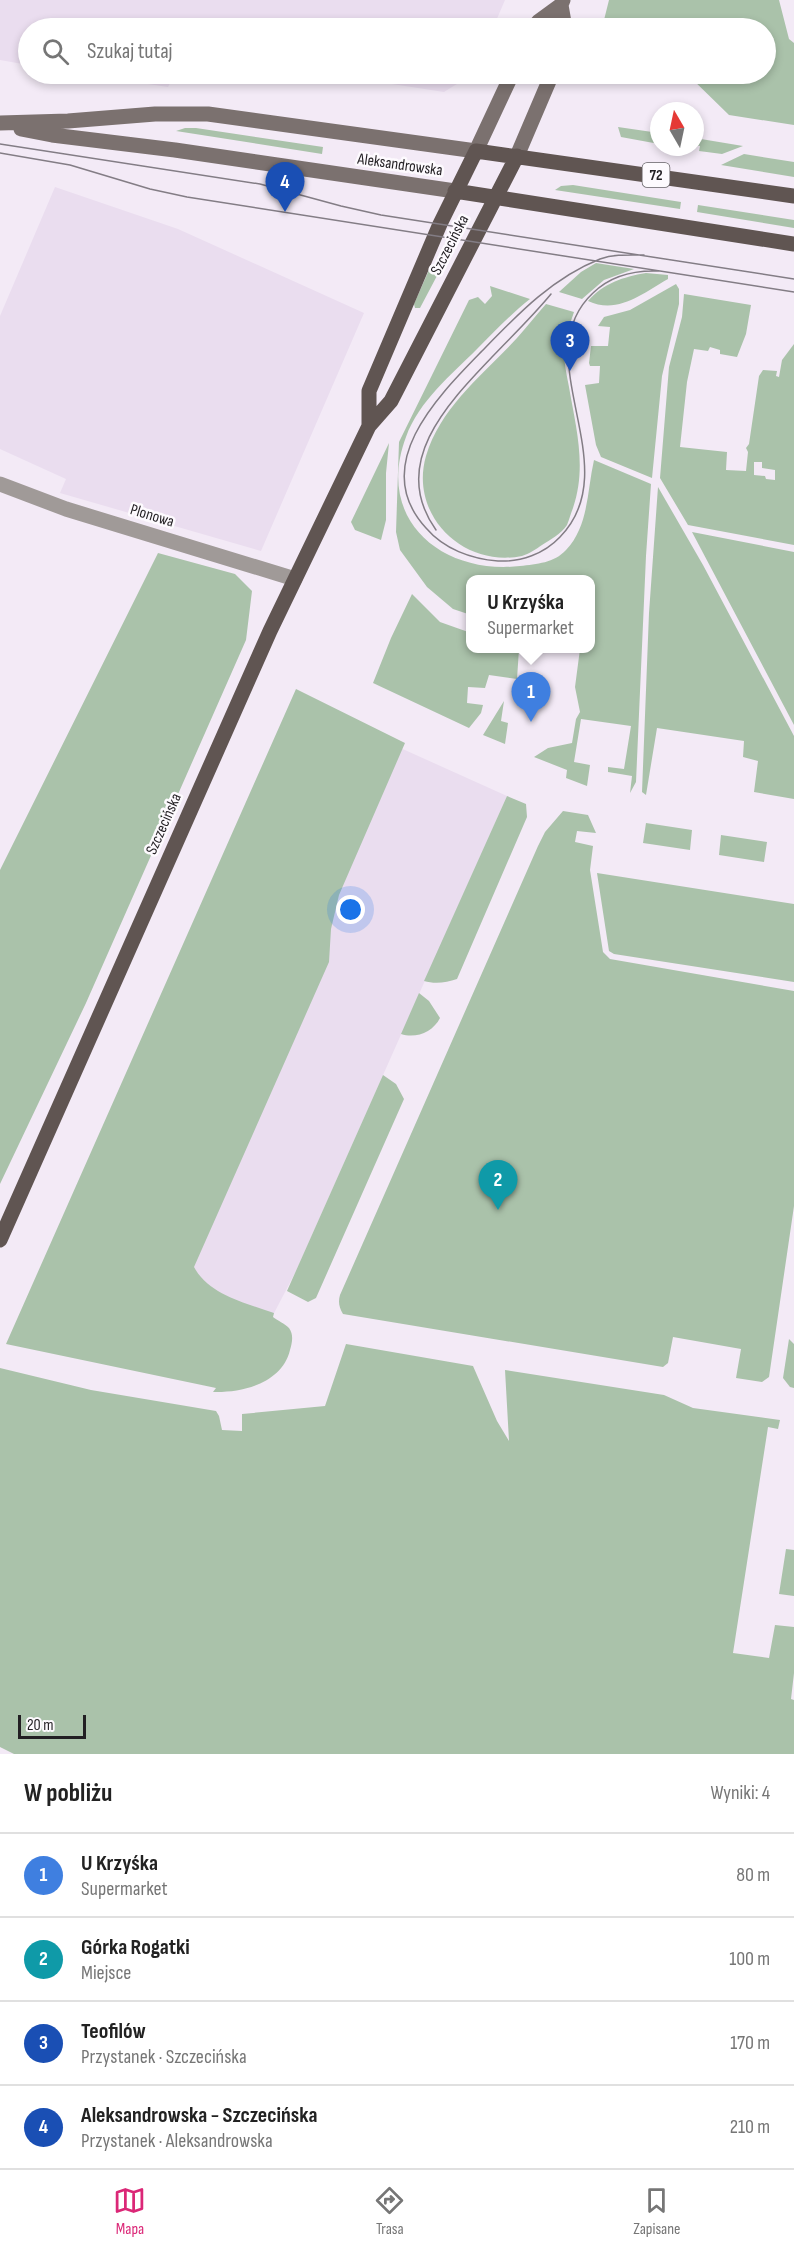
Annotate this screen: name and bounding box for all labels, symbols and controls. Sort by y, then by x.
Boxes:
search box [18,18,776,84]
icon: search [39,35,72,68]
text: Szukaj tutaj [87,38,173,65]
north arrow [650,102,704,156]
street label: Aleksandrowska [355,149,444,180]
pin: 4 [266,162,304,212]
road number: 72 [642,163,670,187]
street label: Szczecińska [427,212,473,278]
pin: 3 [550,322,590,371]
street label: Plonowa [128,500,176,532]
popup [466,575,595,653]
text: U Krzyśka [487,589,564,616]
text: Supermarket [487,616,574,640]
pin: 1 [512,672,550,722]
street label: Szczecińska [142,791,186,857]
your location [336,895,365,924]
pin: 2 [478,1160,518,1210]
scale bar [18,1712,86,1740]
text: 20 m [27,1716,54,1735]
text: W pobliżu [24,1778,112,1809]
text: Wyniki: 4 [710,1781,770,1805]
text: U Krzyśka [81,1850,158,1877]
text: 1 [40,1863,47,1887]
text: 80 m [736,1863,770,1887]
text: Supermarket [81,1877,168,1901]
text: Górka Rogatki [81,1934,190,1961]
text: 2 [39,1947,48,1971]
text: 100 m [729,1947,770,1971]
text: Miejsce [81,1961,131,1985]
text: Teofilów [81,2018,146,2045]
text: 3 [39,2031,48,2055]
text: 170 m [730,2031,770,2055]
text: Przystanek · Szczecińska [81,2045,247,2069]
text: Aleksandrowska - Szczecińska [81,2102,317,2129]
text: 4 [39,2115,48,2139]
text: 210 m [730,2115,770,2139]
text: Przystanek · Aleksandrowska [81,2129,273,2153]
tab: Mapa [113,2184,146,2239]
tab: Trasa [373,2184,406,2239]
tab: Zapisane [633,2184,681,2239]

